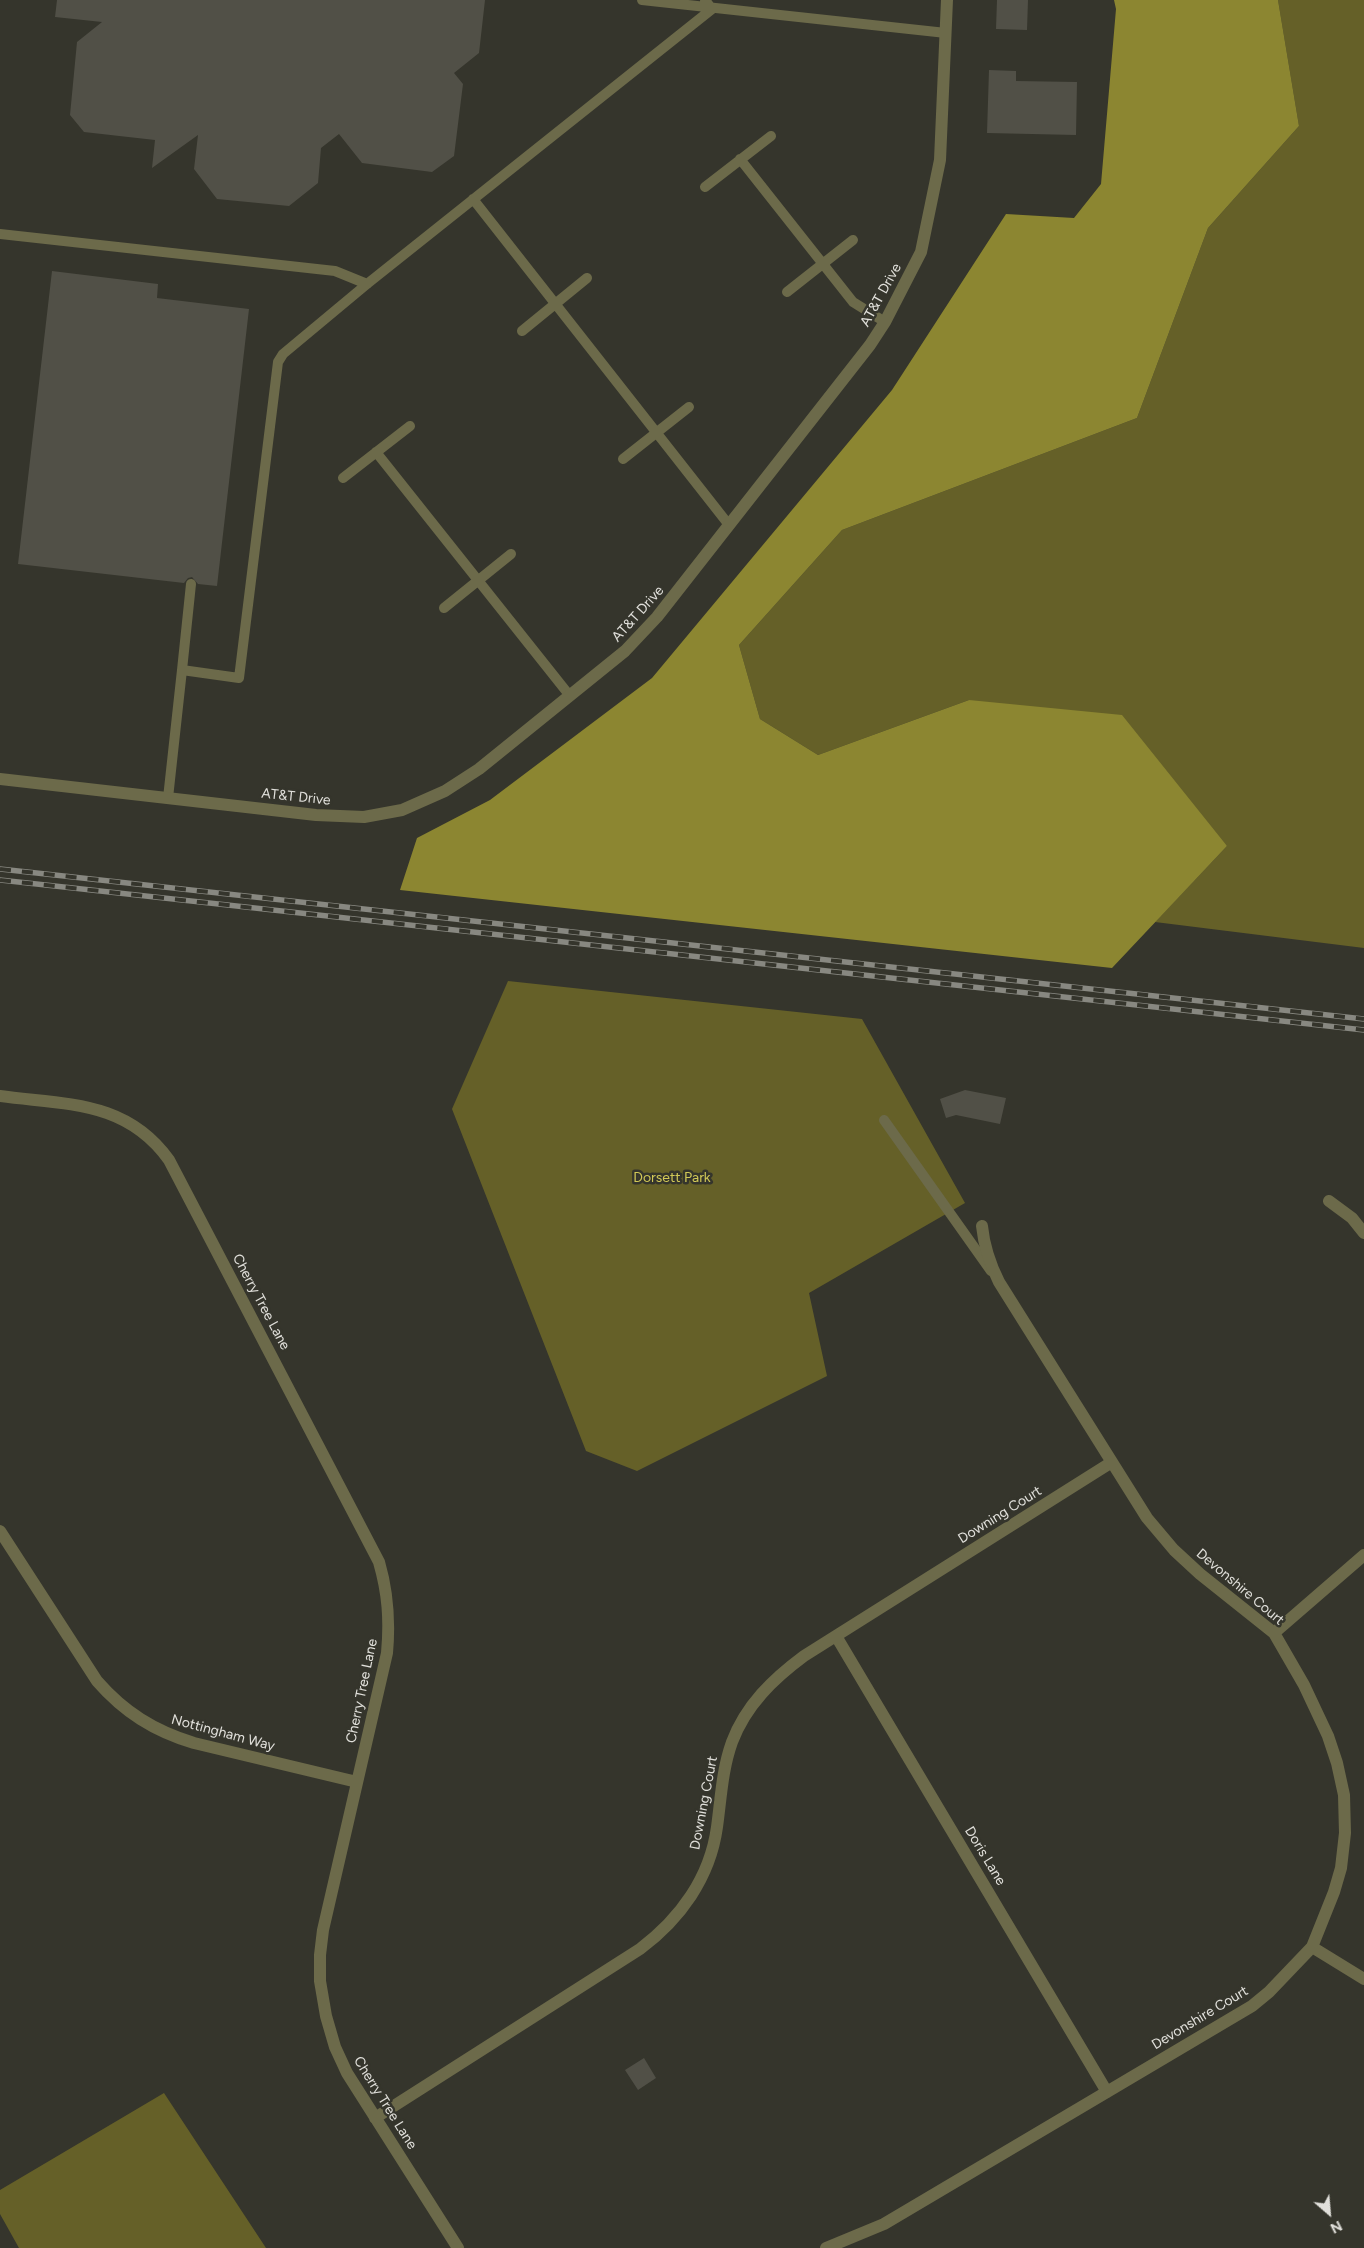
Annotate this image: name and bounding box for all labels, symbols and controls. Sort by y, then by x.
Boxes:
street label: AT&T Drive [857,260,905,330]
street label: AT&T Drive [608,583,668,645]
street label: AT&T Drive [261,785,331,809]
park label: Dorsett Park [633,1170,711,1186]
street label: Cherry Tree Lane [229,1251,293,1353]
street label: Downing Court [955,1483,1045,1547]
street label: Devonshire Court [1193,1545,1287,1629]
street label: Cherry Tree Lane [343,1637,381,1745]
street label: Nottingham Way [169,1711,277,1755]
street label: Downing Court [687,1755,721,1851]
street label: Doris Lane [961,1824,1009,1888]
street label: Devonshire Court [1149,1983,1251,2053]
street label: Cherry Tree Lane [350,2053,420,2153]
north arrow [1304,2188,1354,2238]
text: N [1327,2217,1345,2237]

